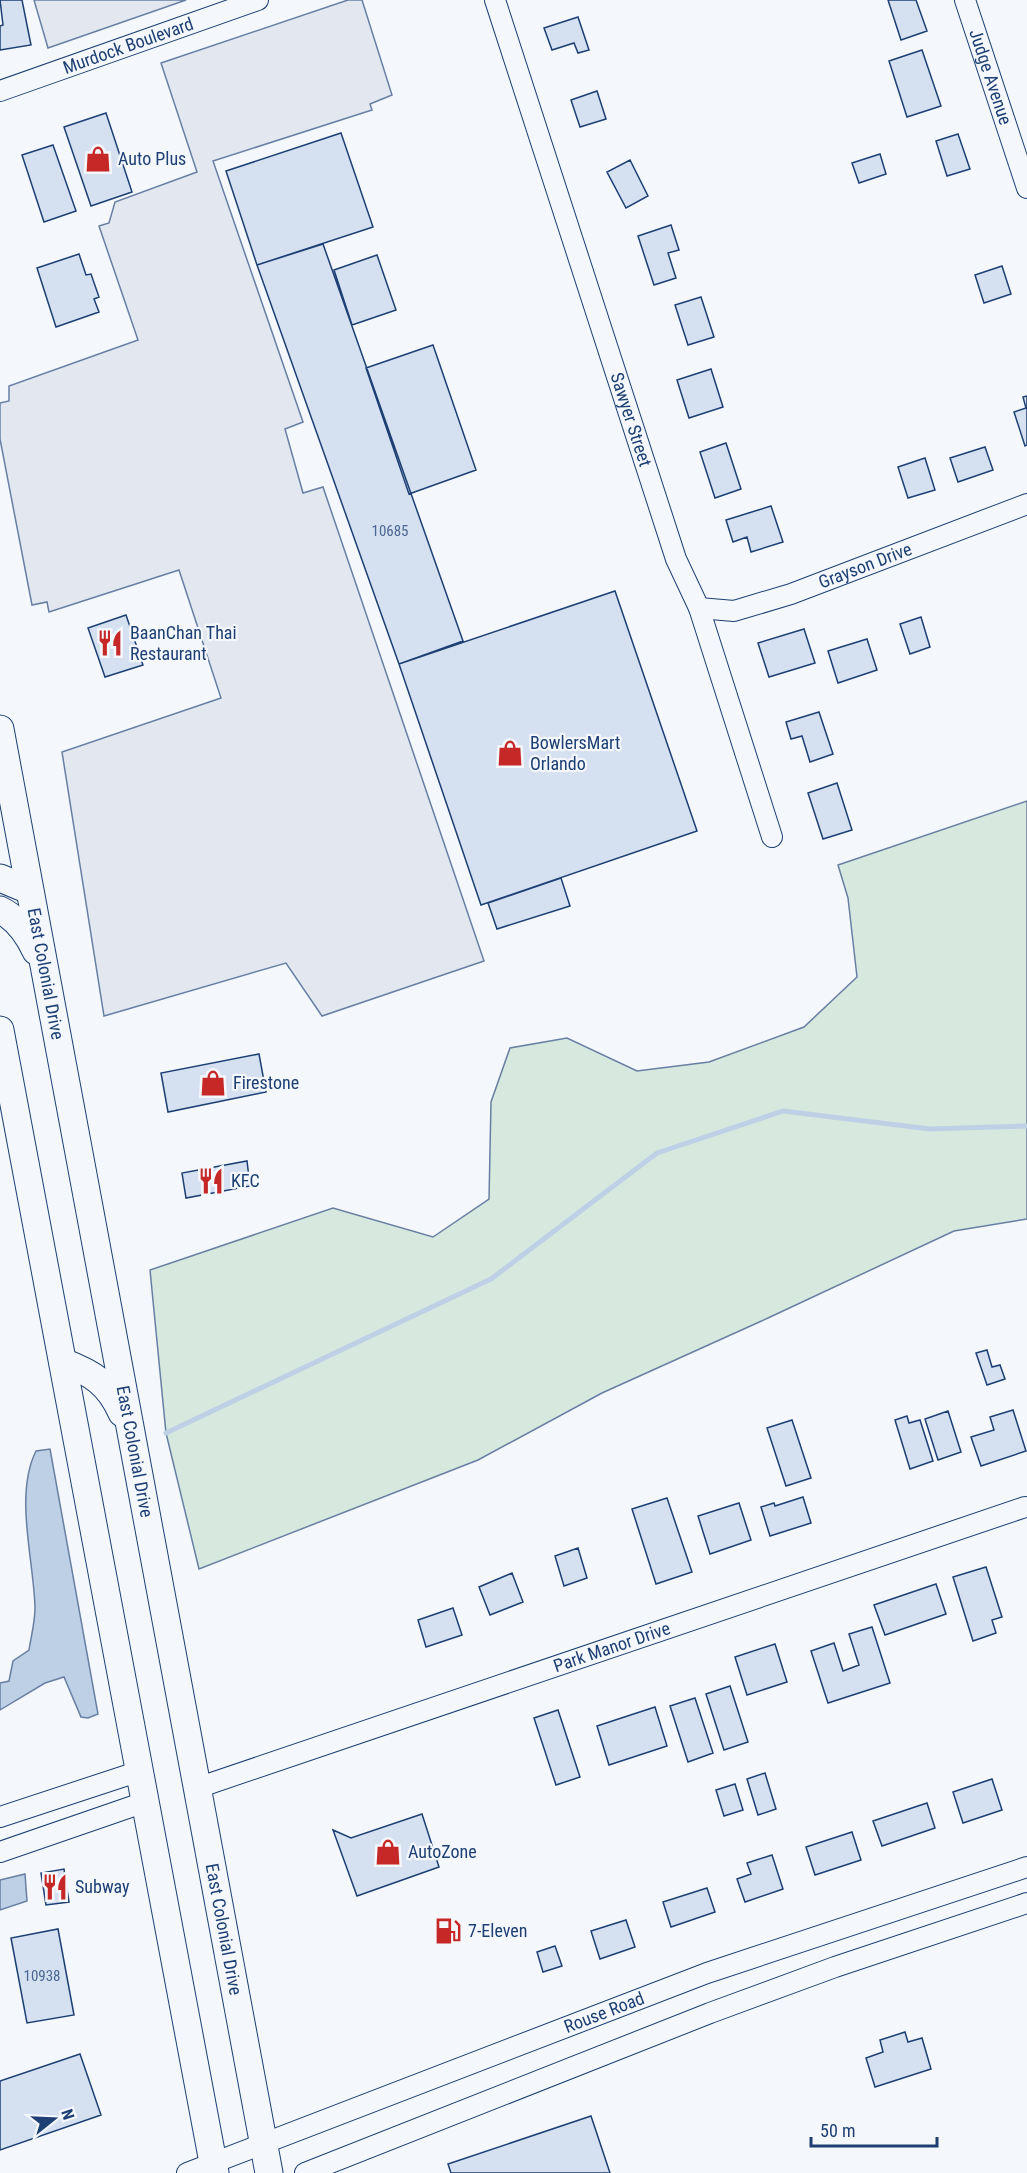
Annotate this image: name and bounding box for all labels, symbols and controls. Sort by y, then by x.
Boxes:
street label: Murdock Boulevard [60,13,196,78]
street label: Judge Avenue [965,26,1016,127]
shop icon: Auto Plus [83,144,113,174]
place label: Auto Plus [118,148,186,169]
street label: Sawyer Street [606,370,656,469]
house number: 10685 [371,522,409,540]
street label: Grayson Drive [816,538,914,592]
place label: BaanChan Thai Restaurant [130,622,237,664]
restaurant icon: BaanChan Thai Restaurant [95,628,125,658]
place label: BowlersMart Orlando [530,732,620,774]
shop icon: BowlersMart Orlando [495,738,525,768]
street label: East Colonial Drive [24,906,69,1041]
shop icon: Firestone [198,1068,228,1098]
place label: Firestone [233,1072,299,1093]
restaurant icon: KFC [196,1166,226,1196]
place label: KFC [231,1170,260,1191]
street label: East Colonial Drive [113,1384,158,1519]
street label: Park Manor Drive [551,1617,673,1676]
shop icon: AutoZone [373,1837,403,1867]
place label: AutoZone [408,1841,477,1862]
street label: East Colonial Drive [202,1862,247,1997]
restaurant icon: Subway [40,1872,70,1902]
place label: Subway [75,1876,130,1897]
fuel station icon: 7-Eleven [433,1916,463,1946]
place label: 7-Eleven [468,1920,528,1941]
house number: 10938 [23,1967,61,1985]
street label: Rouse Road [561,1987,647,2037]
north arrow [24,2089,84,2149]
text: N [57,2107,78,2122]
scale bar [811,2110,937,2148]
text: 50 m [820,2120,855,2141]

